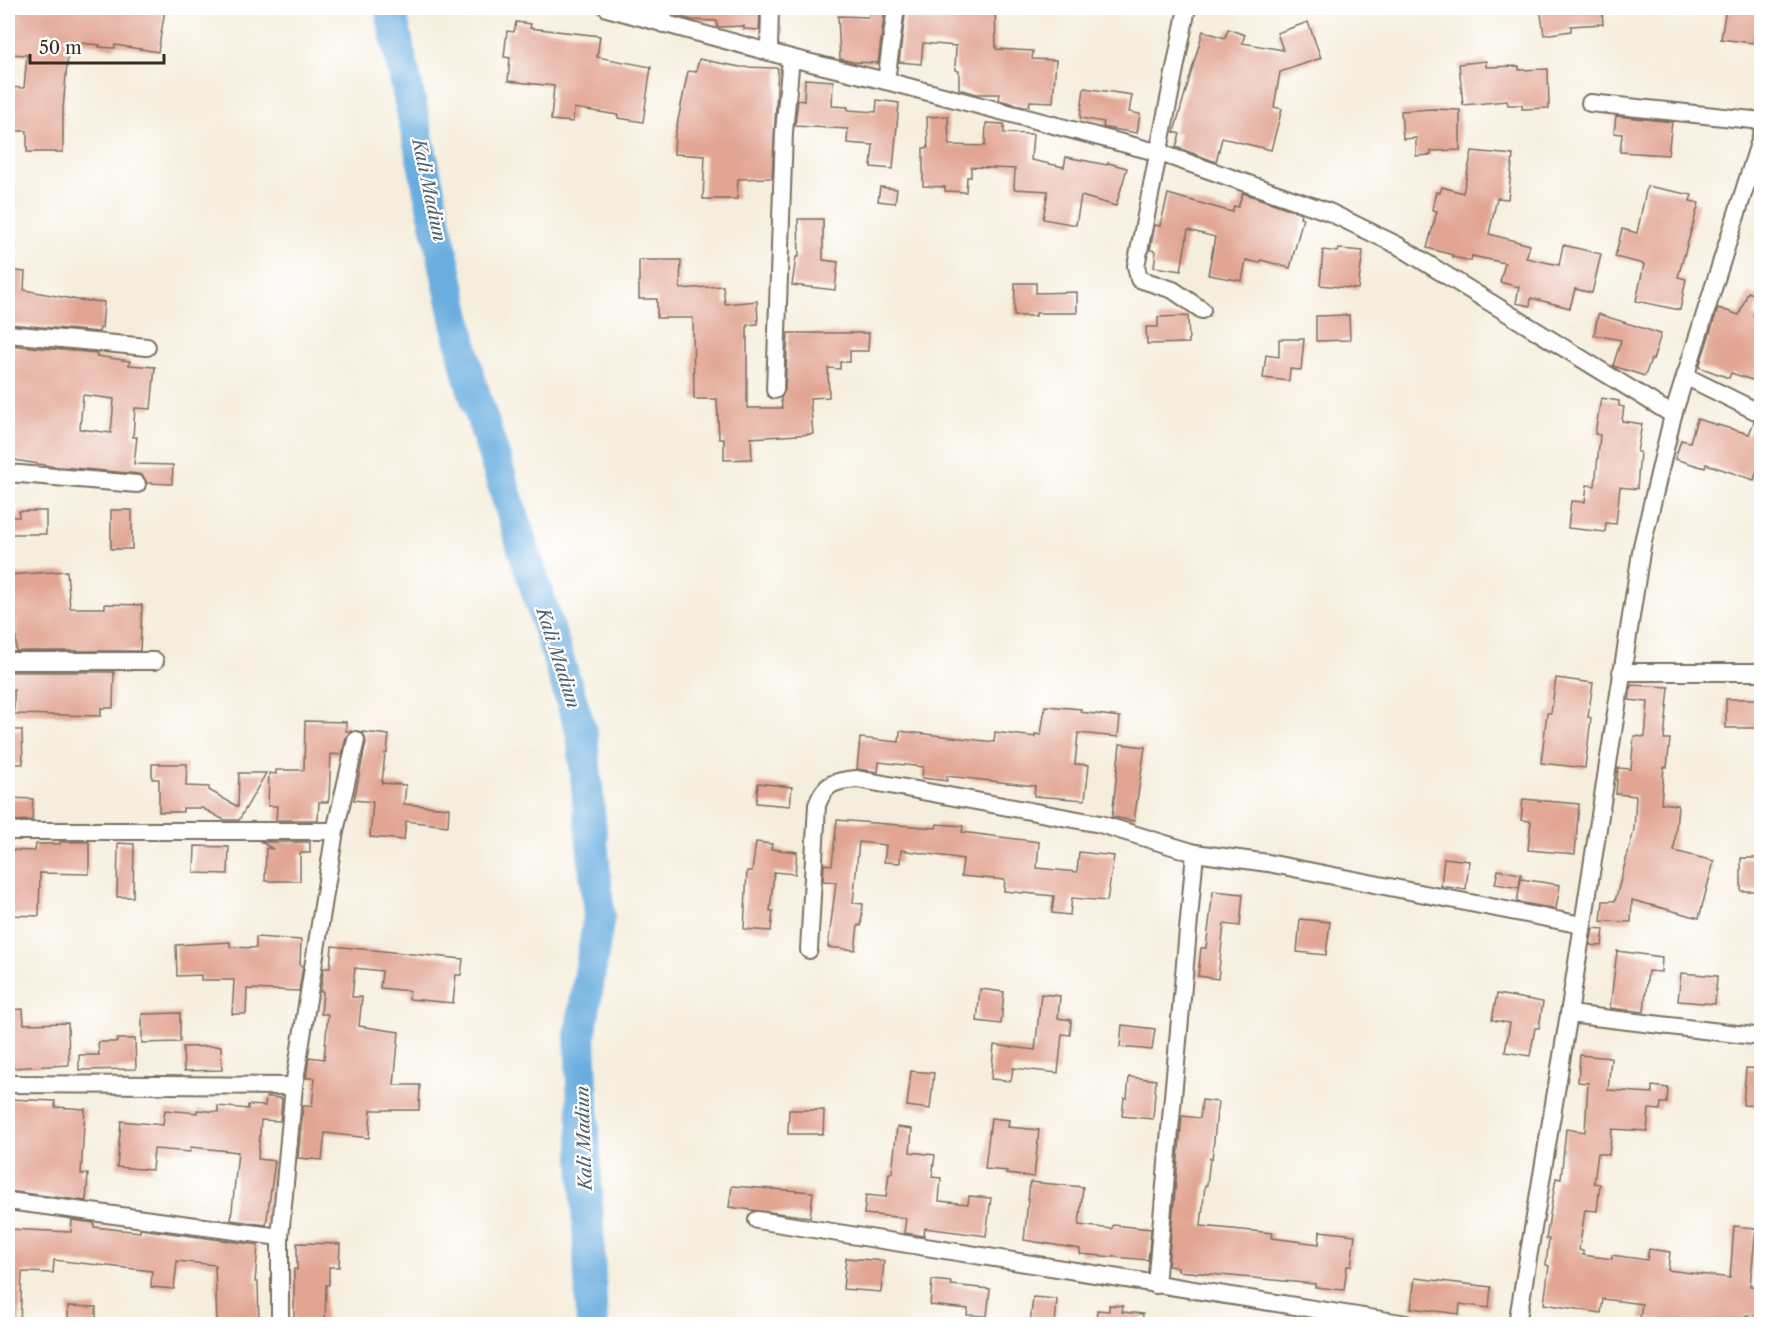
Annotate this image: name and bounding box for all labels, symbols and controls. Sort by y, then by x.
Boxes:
scale bar [30,27,164,65]
text: 50 m [39,37,82,59]
water label: Kali Madiun [407,135,451,243]
water label: Kali Madiun [531,603,585,711]
water label: Kali Madiun [571,1085,597,1192]

